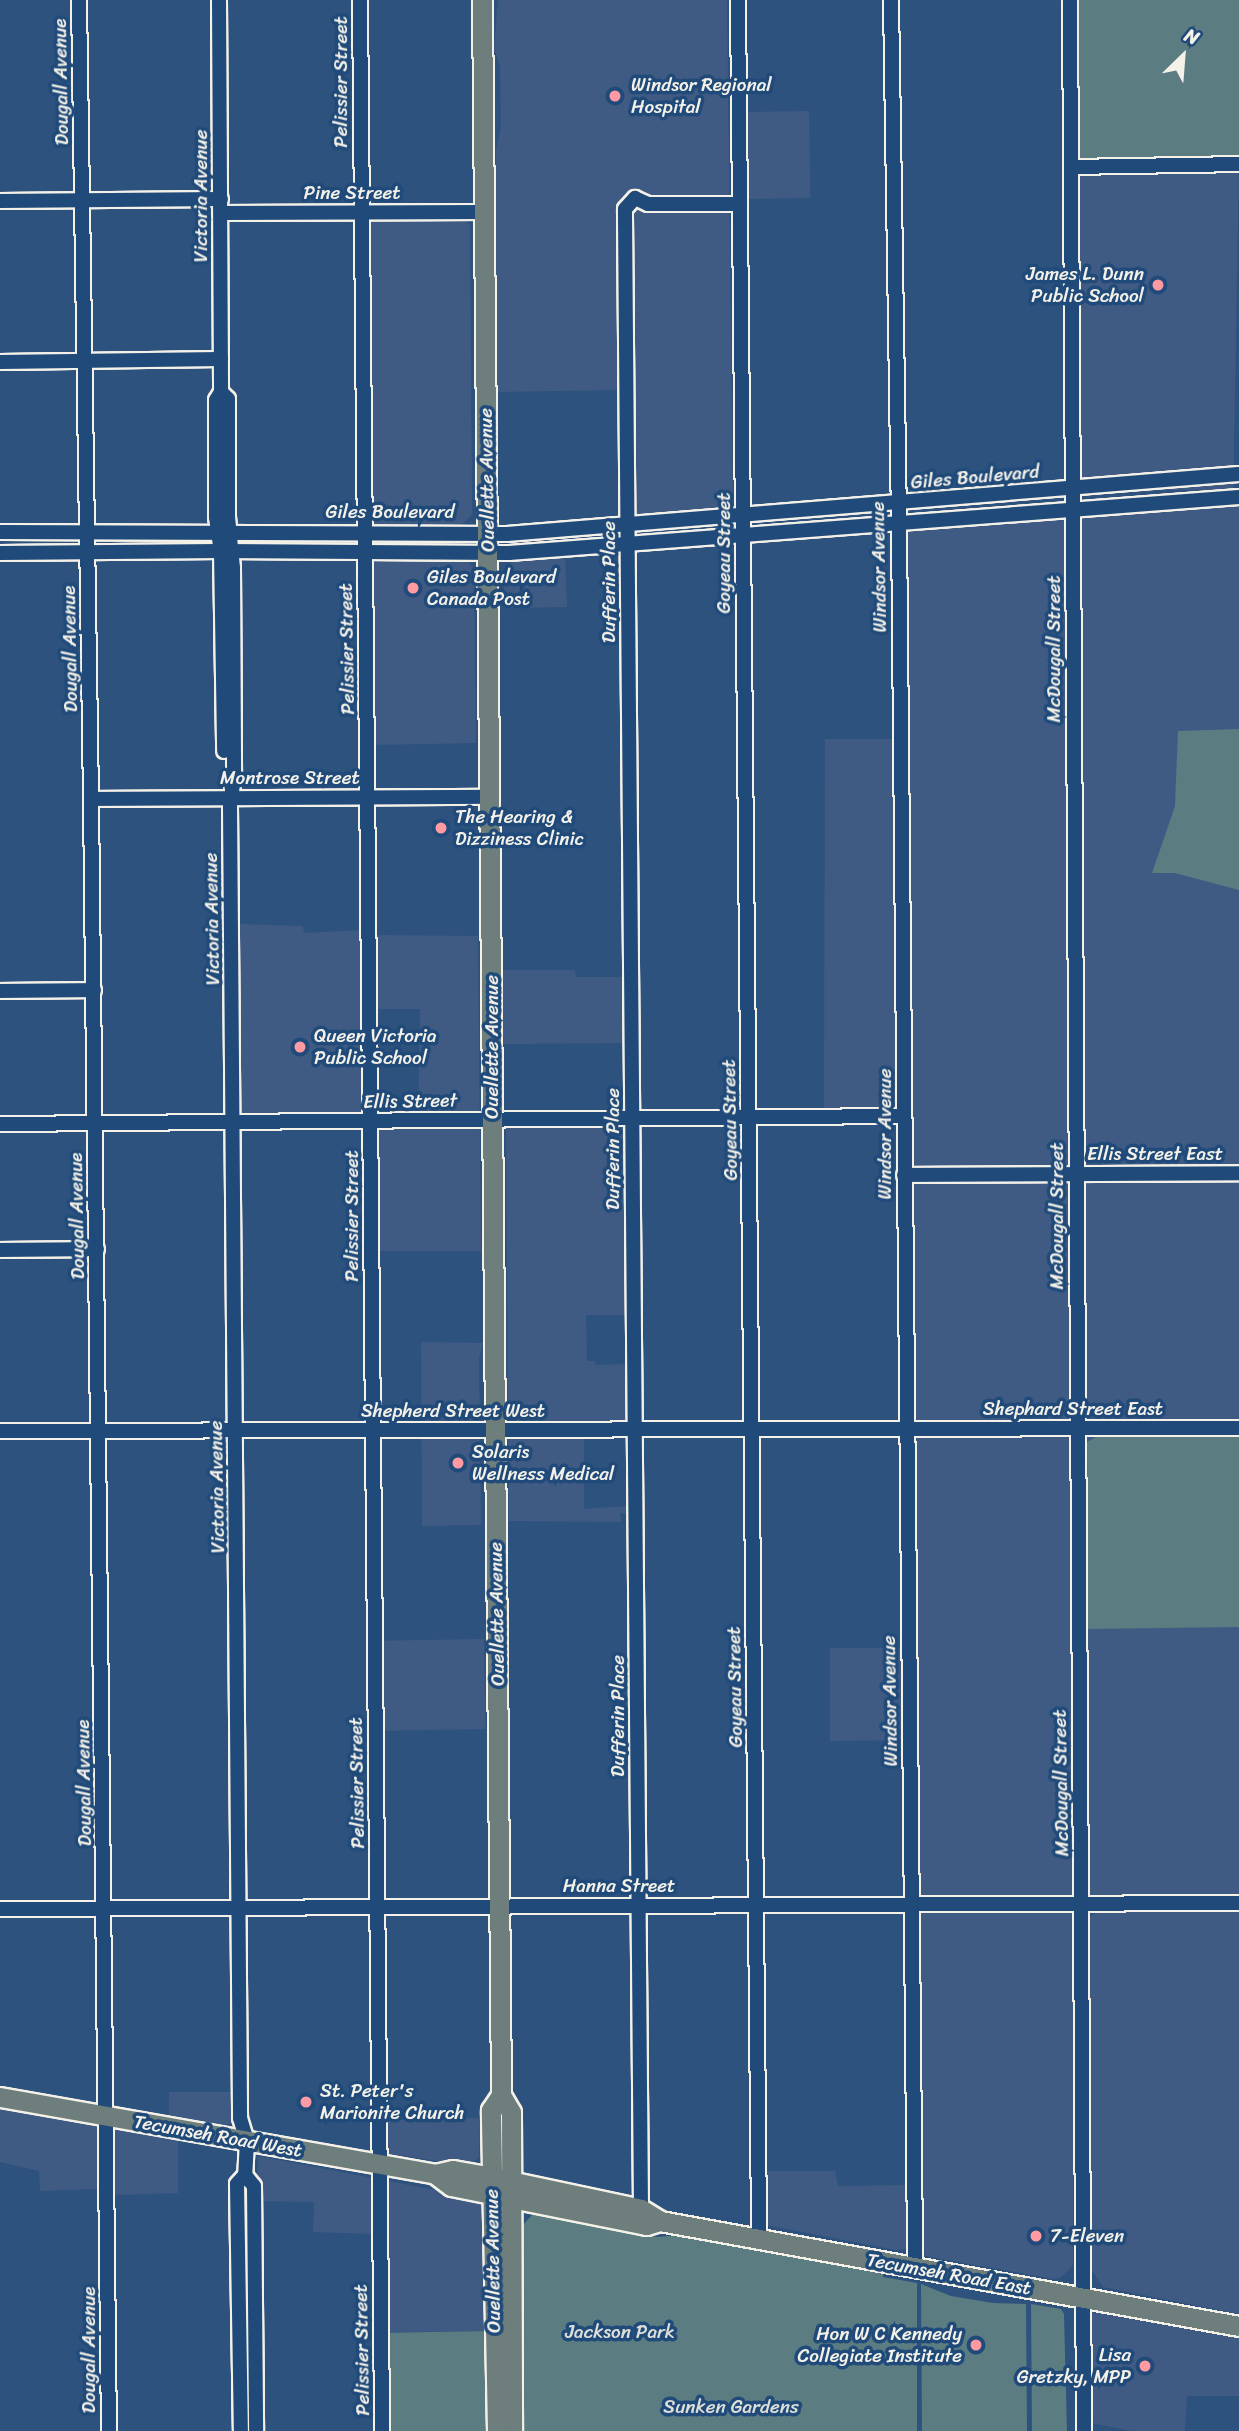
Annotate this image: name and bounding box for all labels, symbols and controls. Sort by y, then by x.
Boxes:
street label: Pelissier Street [330,16,352,148]
street label: Dougall Avenue [48,18,74,146]
text: N [1179,19,1205,54]
north arrow [1148,21,1218,91]
place label: Windsor Regional Hospital [631,74,772,118]
marker: Windsor Regional Hospital [605,86,625,106]
street label: Victoria Avenue [190,130,212,262]
street label: Pine Street [304,182,400,204]
place label: James L. Dunn Public School [1026,263,1144,307]
marker: James L. Dunn Public School [1150,277,1166,293]
street label: Ouellette Avenue [474,408,500,552]
street label: Giles Boulevard [910,460,1040,494]
street label: Goyeau Street [713,493,735,613]
street label: Giles Boulevard [326,501,454,523]
street label: Windsor Avenue [866,501,892,633]
street label: Dufferin Place [598,521,620,643]
place label: Giles Boulevard Canada Post [427,566,556,610]
street label: McDougall Street [1043,576,1065,722]
marker: Giles Boulevard Canada Post [405,580,421,596]
street label: Pelissier Street [334,583,360,715]
street label: Dougall Avenue [57,585,83,713]
street label: Montrose Street [220,767,360,789]
place label: The Hearing & Dizziness Clinic [455,806,584,850]
marker: The Hearing & Dizziness Clinic [433,820,449,836]
street label: Victoria Avenue [199,853,225,985]
street label: Ouellette Avenue [481,975,503,1119]
place label: Queen Victoria Public School [314,1025,437,1069]
marker: Queen Victoria Public School [292,1039,308,1055]
street label: Goyeau Street [718,1059,742,1181]
street label: Windsor Avenue [874,1069,896,1199]
street label: Dufferin Place [602,1088,624,1210]
street label: Ellis Street [363,1089,457,1113]
street label: McDougall Street [1046,1143,1068,1289]
street label: Ellis Street East [1087,1143,1223,1165]
street label: Pelissier Street [341,1150,363,1282]
street label: Dougall Avenue [64,1152,90,1280]
street label: Shephard Street East [982,1398,1164,1420]
street label: Shepherd Street West [360,1400,546,1422]
street label: Victoria Avenue [204,1421,230,1553]
place label: Solaris Wellness Medical [472,1441,615,1485]
marker: Solaris Wellness Medical [450,1455,466,1471]
street label: Ouellette Avenue [484,1542,510,1686]
street label: Goyeau Street [723,1626,747,1748]
street label: Windsor Avenue [877,1635,903,1767]
street label: Dufferin Place [607,1655,629,1777]
street label: McDougall Street [1048,1710,1074,1856]
street label: Pelissier Street [344,1717,370,1849]
street label: Dougall Avenue [71,1719,97,1847]
street label: Hanna Street [562,1875,676,1897]
place label: St. Peter's Marionite Church [320,2080,465,2124]
marker: St. Peter's Marionite Church [298,2094,314,2110]
street label: Tecumseh Road West [131,2110,305,2162]
street label: Ouellette Avenue [480,2189,506,2333]
place label: 7-Eleven [1050,2225,1124,2247]
marker: 7-Eleven [1028,2228,1044,2244]
street label: Tecumseh Road East [865,2248,1033,2300]
street label: Pelissier Street [349,2284,375,2416]
street label: Dougall Avenue [78,2287,100,2413]
park label: Jackson Park [565,2321,675,2343]
place label: Hon W C Kennedy Collegiate Institute [797,2323,962,2367]
marker: Hon W C Kennedy Collegiate Institute [968,2337,984,2353]
place label: Lisa Gretzky, MPP [1017,2344,1131,2388]
marker: Lisa Gretzky, MPP [1137,2358,1153,2374]
park label: Sunken Gardens [663,2396,799,2418]

